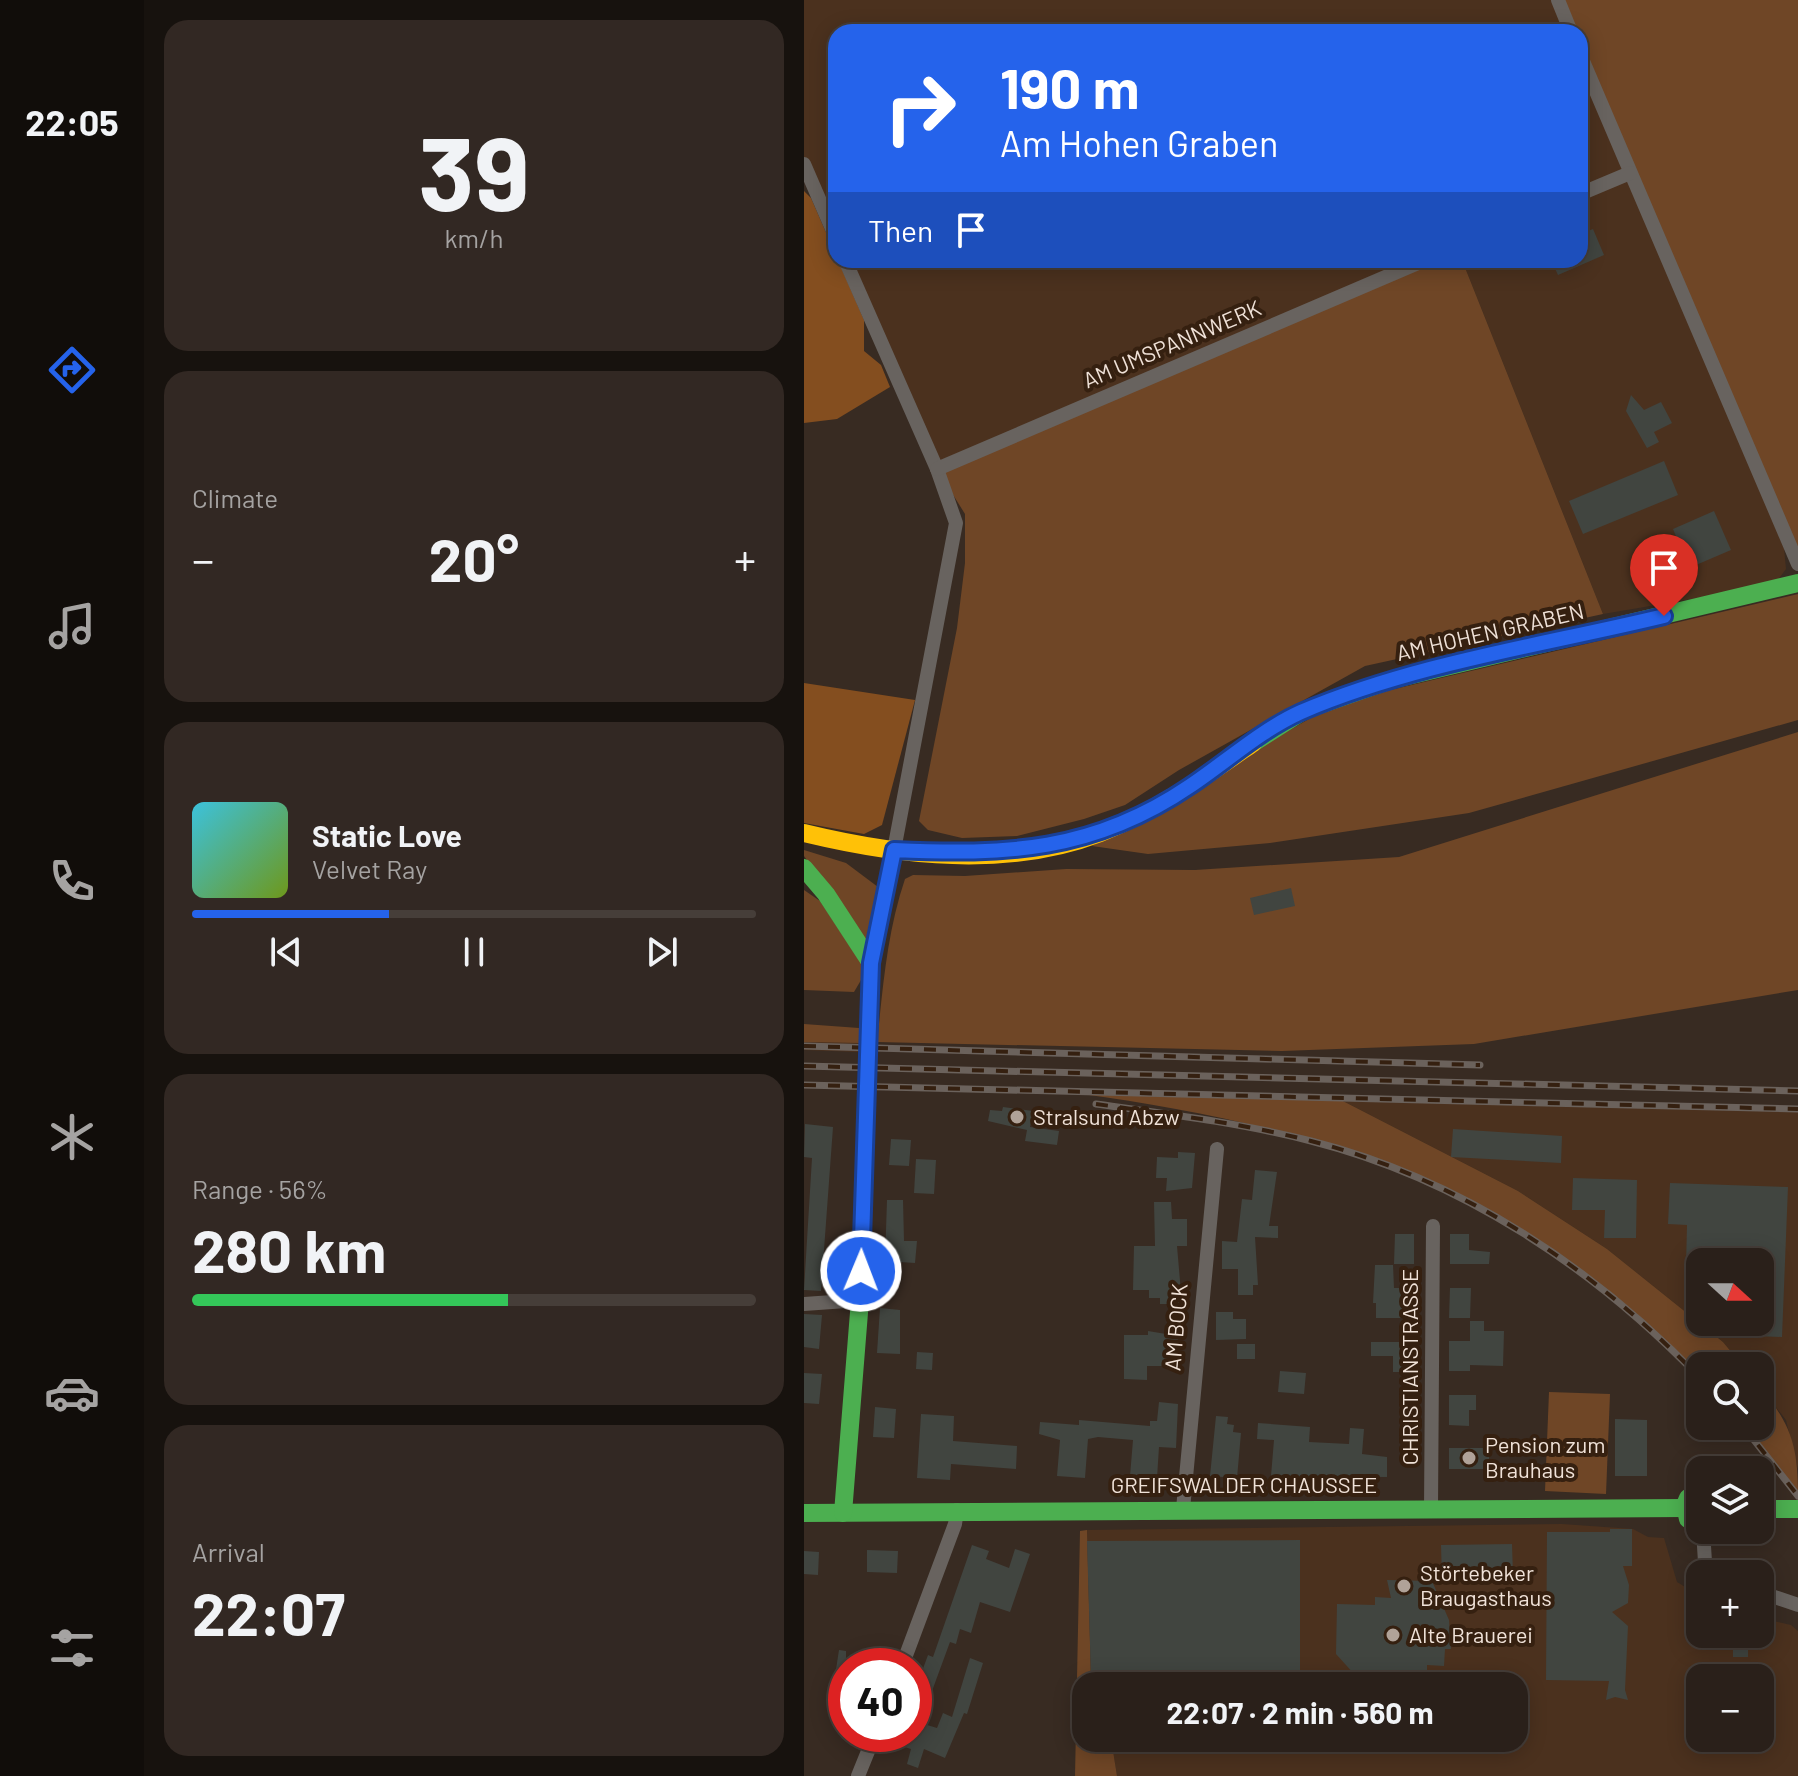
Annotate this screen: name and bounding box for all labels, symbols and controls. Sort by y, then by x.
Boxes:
text: 190 m [1000,53,1139,120]
icon: right [868,56,972,160]
text: 22:05 [25,100,119,143]
text: 39 [418,107,530,232]
text: Am Hohen Graben [1000,121,1278,164]
icon: arrive [949,208,993,252]
text: Then [868,212,933,248]
text: km/h [445,222,503,253]
street label: AM UMSPANNWERK [1079,294,1265,392]
icon: directions [44,342,100,398]
text: Climate [192,482,278,513]
text: 20° [429,522,519,594]
text: − [192,532,214,585]
text: + [734,532,756,585]
pin [1630,534,1698,616]
icon: arrive [1642,546,1686,590]
street label: AM HOHEN GRABEN [1393,597,1586,665]
icon: music [44,598,100,654]
text: Static Love [312,817,462,853]
icon: phone [44,853,100,909]
text: Velvet Ray [312,853,427,884]
icon: previous [264,930,308,974]
icon: pause [452,930,496,974]
icon: next [640,930,684,974]
place label: Stralsund Abzw [1033,1103,1180,1129]
marker: Stralsund Abzw [1008,1108,1026,1126]
icon: climate [44,1109,100,1165]
text: Range · 56% [192,1173,328,1204]
text: 280 km [192,1213,386,1285]
position arrow [819,1229,903,1313]
north arrow [1686,1248,1774,1336]
map controls [1686,1248,1774,1752]
street label: CHRISTIANSTRASSE [1396,1269,1422,1465]
street label: AM BOCK [1158,1282,1192,1372]
button: search [1686,1352,1774,1440]
icon: car [44,1365,100,1421]
place label: Pension zum Brauhaus [1485,1431,1605,1482]
marker: Pension zum Brauhaus [1460,1449,1478,1467]
button: layers [1686,1456,1774,1544]
street label: GREIFSWALDER CHAUSSEE [1111,1471,1377,1497]
text: Arrival [192,1536,265,1567]
place label: Störtebeker Braugasthaus [1420,1559,1552,1610]
button: + [1686,1560,1774,1648]
text: 22:07 [192,1576,345,1648]
marker: Störtebeker Braugasthaus [1395,1577,1413,1595]
icon: filters [44,1620,100,1676]
place label: Alte Brauerei [1409,1621,1533,1647]
marker: Alte Brauerei [1384,1626,1402,1644]
speed limit sign: 40 [828,1648,932,1752]
button: − [1686,1664,1774,1752]
text: 22:07 · 2 min · 560 m [1167,1694,1433,1730]

